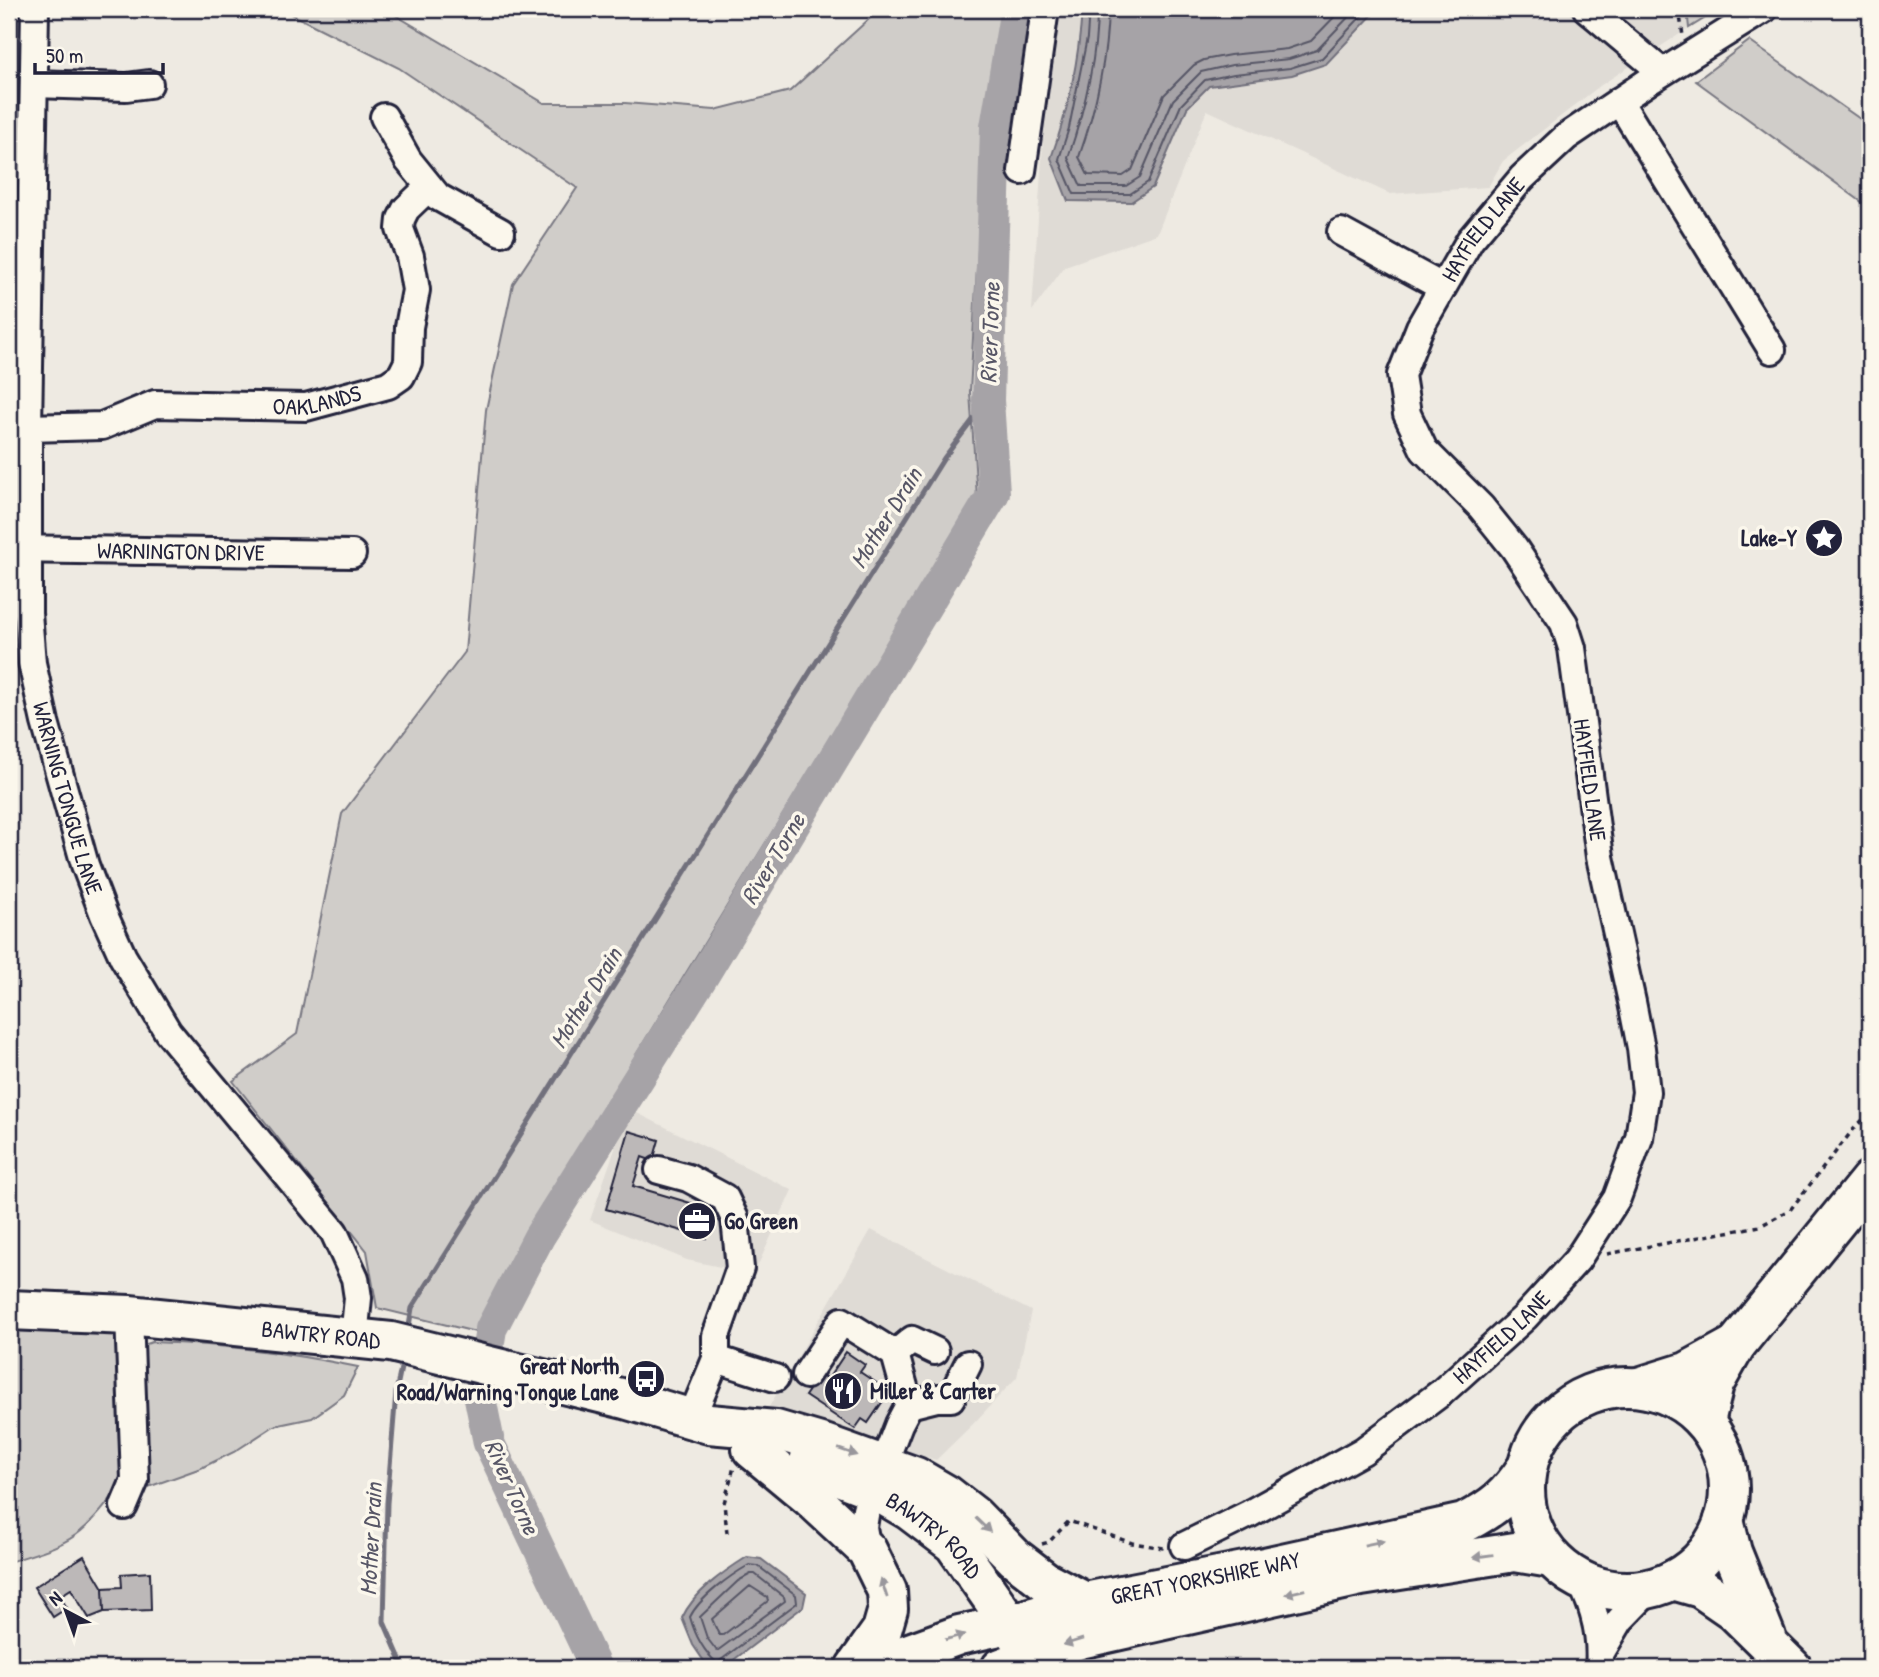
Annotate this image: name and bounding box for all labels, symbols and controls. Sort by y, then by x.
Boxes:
scale bar [35,32,163,76]
text: 50 m [46,41,83,70]
street label: HAYFIELD LANE [1433,170,1531,287]
water label: River Torne [971,281,1007,384]
street label: OAKLANDS [272,377,365,422]
water label: Mother Drain [842,459,930,574]
place icon: Lake-Y [1803,517,1845,559]
place label: Lake-Y [1741,522,1798,553]
street label: WARNINGTON DRIVE [97,534,265,568]
street label: WARNING TONGUE LANE [26,699,111,899]
street label: HAYFIELD LANE [1567,717,1614,843]
water label: River Torne [732,806,813,910]
water label: Mother Drain [542,939,630,1054]
office icon: Go Green [676,1200,718,1242]
place label: Go Green [724,1205,798,1236]
street label: HAYFIELD LANE [1445,1284,1557,1390]
street label: BAWTRY ROAD [260,1313,382,1356]
place label: Great North Road/Warning Tongue Lane [397,1350,620,1408]
bus stop icon: Great North Road/Warning Tongue Lane [625,1358,667,1400]
restaurant icon: Miller & Carter [822,1370,864,1412]
place label: Miller & Carter [870,1375,996,1406]
water label: River Torne [478,1434,549,1540]
one-way arrow [837,1447,858,1458]
water label: Mother Drain [351,1480,389,1596]
street label: BAWTRY ROAD [881,1484,989,1584]
one-way arrow [974,1516,991,1532]
one-way arrow [1363,1537,1385,1548]
street label: GREAT YORKSHIRE WAY [1108,1544,1303,1612]
one-way arrow [1472,1551,1494,1562]
north arrow [32,1576,102,1646]
one-way arrow [878,1577,889,1598]
text: N [43,1585,67,1611]
one-way arrow [1284,1586,1306,1597]
one-way arrow [944,1631,965,1641]
one-way arrow [1062,1637,1083,1648]

